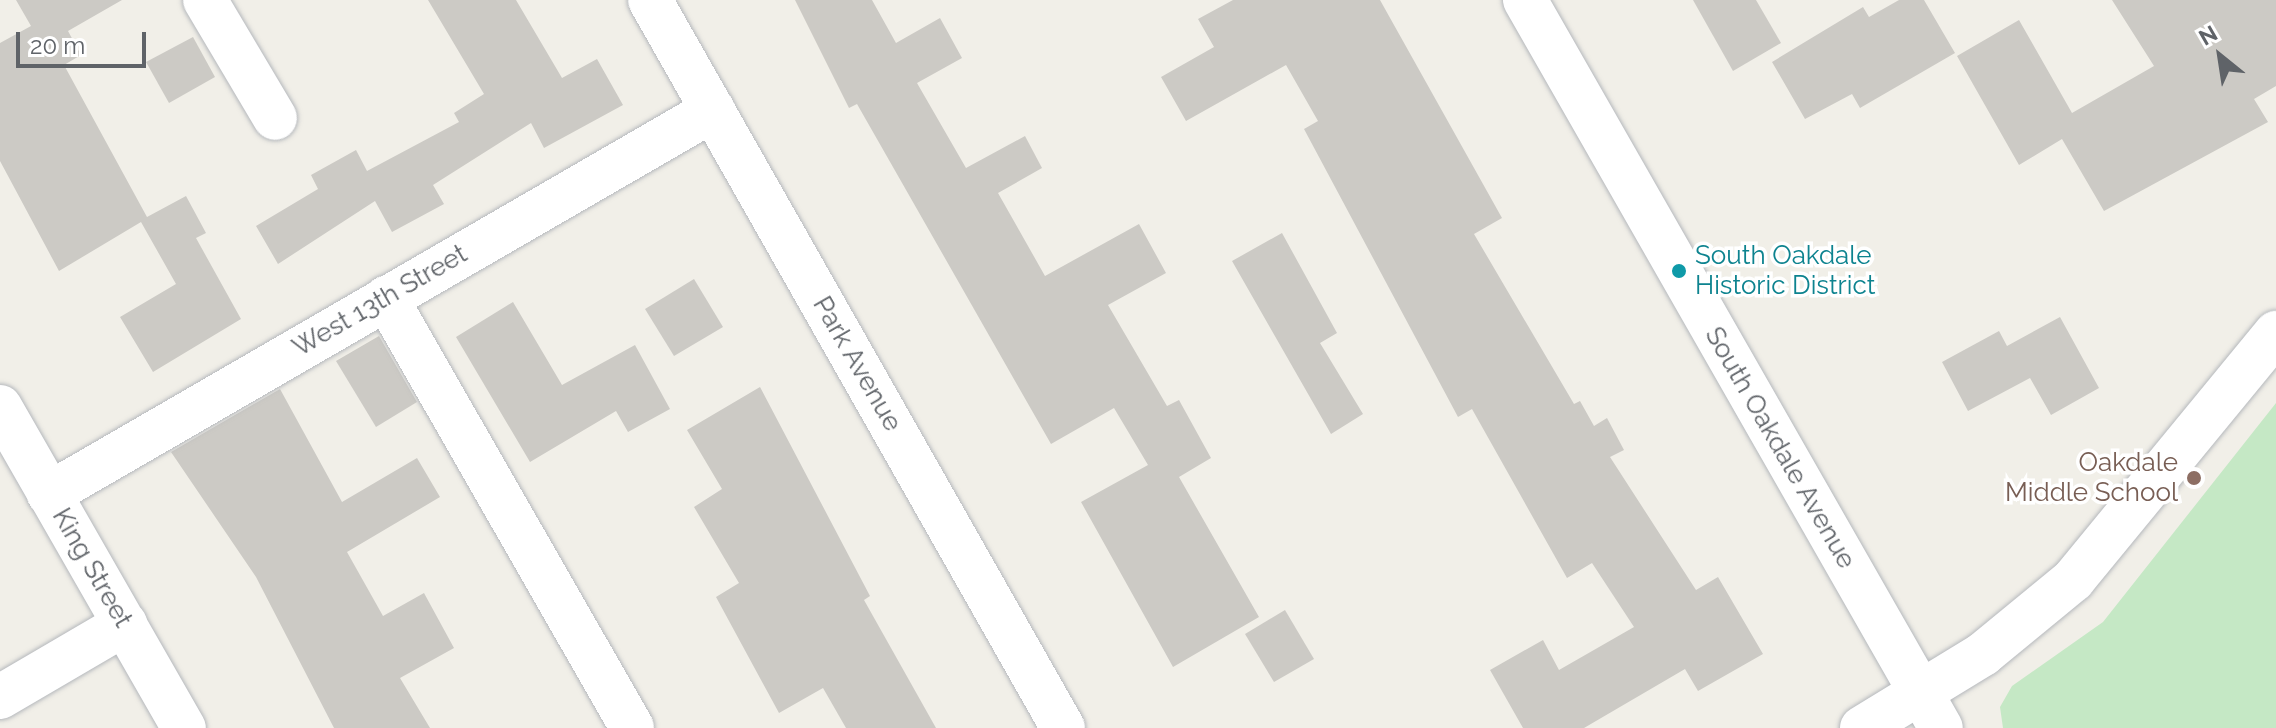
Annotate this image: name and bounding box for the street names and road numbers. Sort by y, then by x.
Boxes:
street label: West 13th Street [287,238,473,364]
street label: Park Avenue [806,291,908,437]
street label: South Oakdale Avenue [1698,321,1862,575]
street label: King Street [45,503,139,633]

